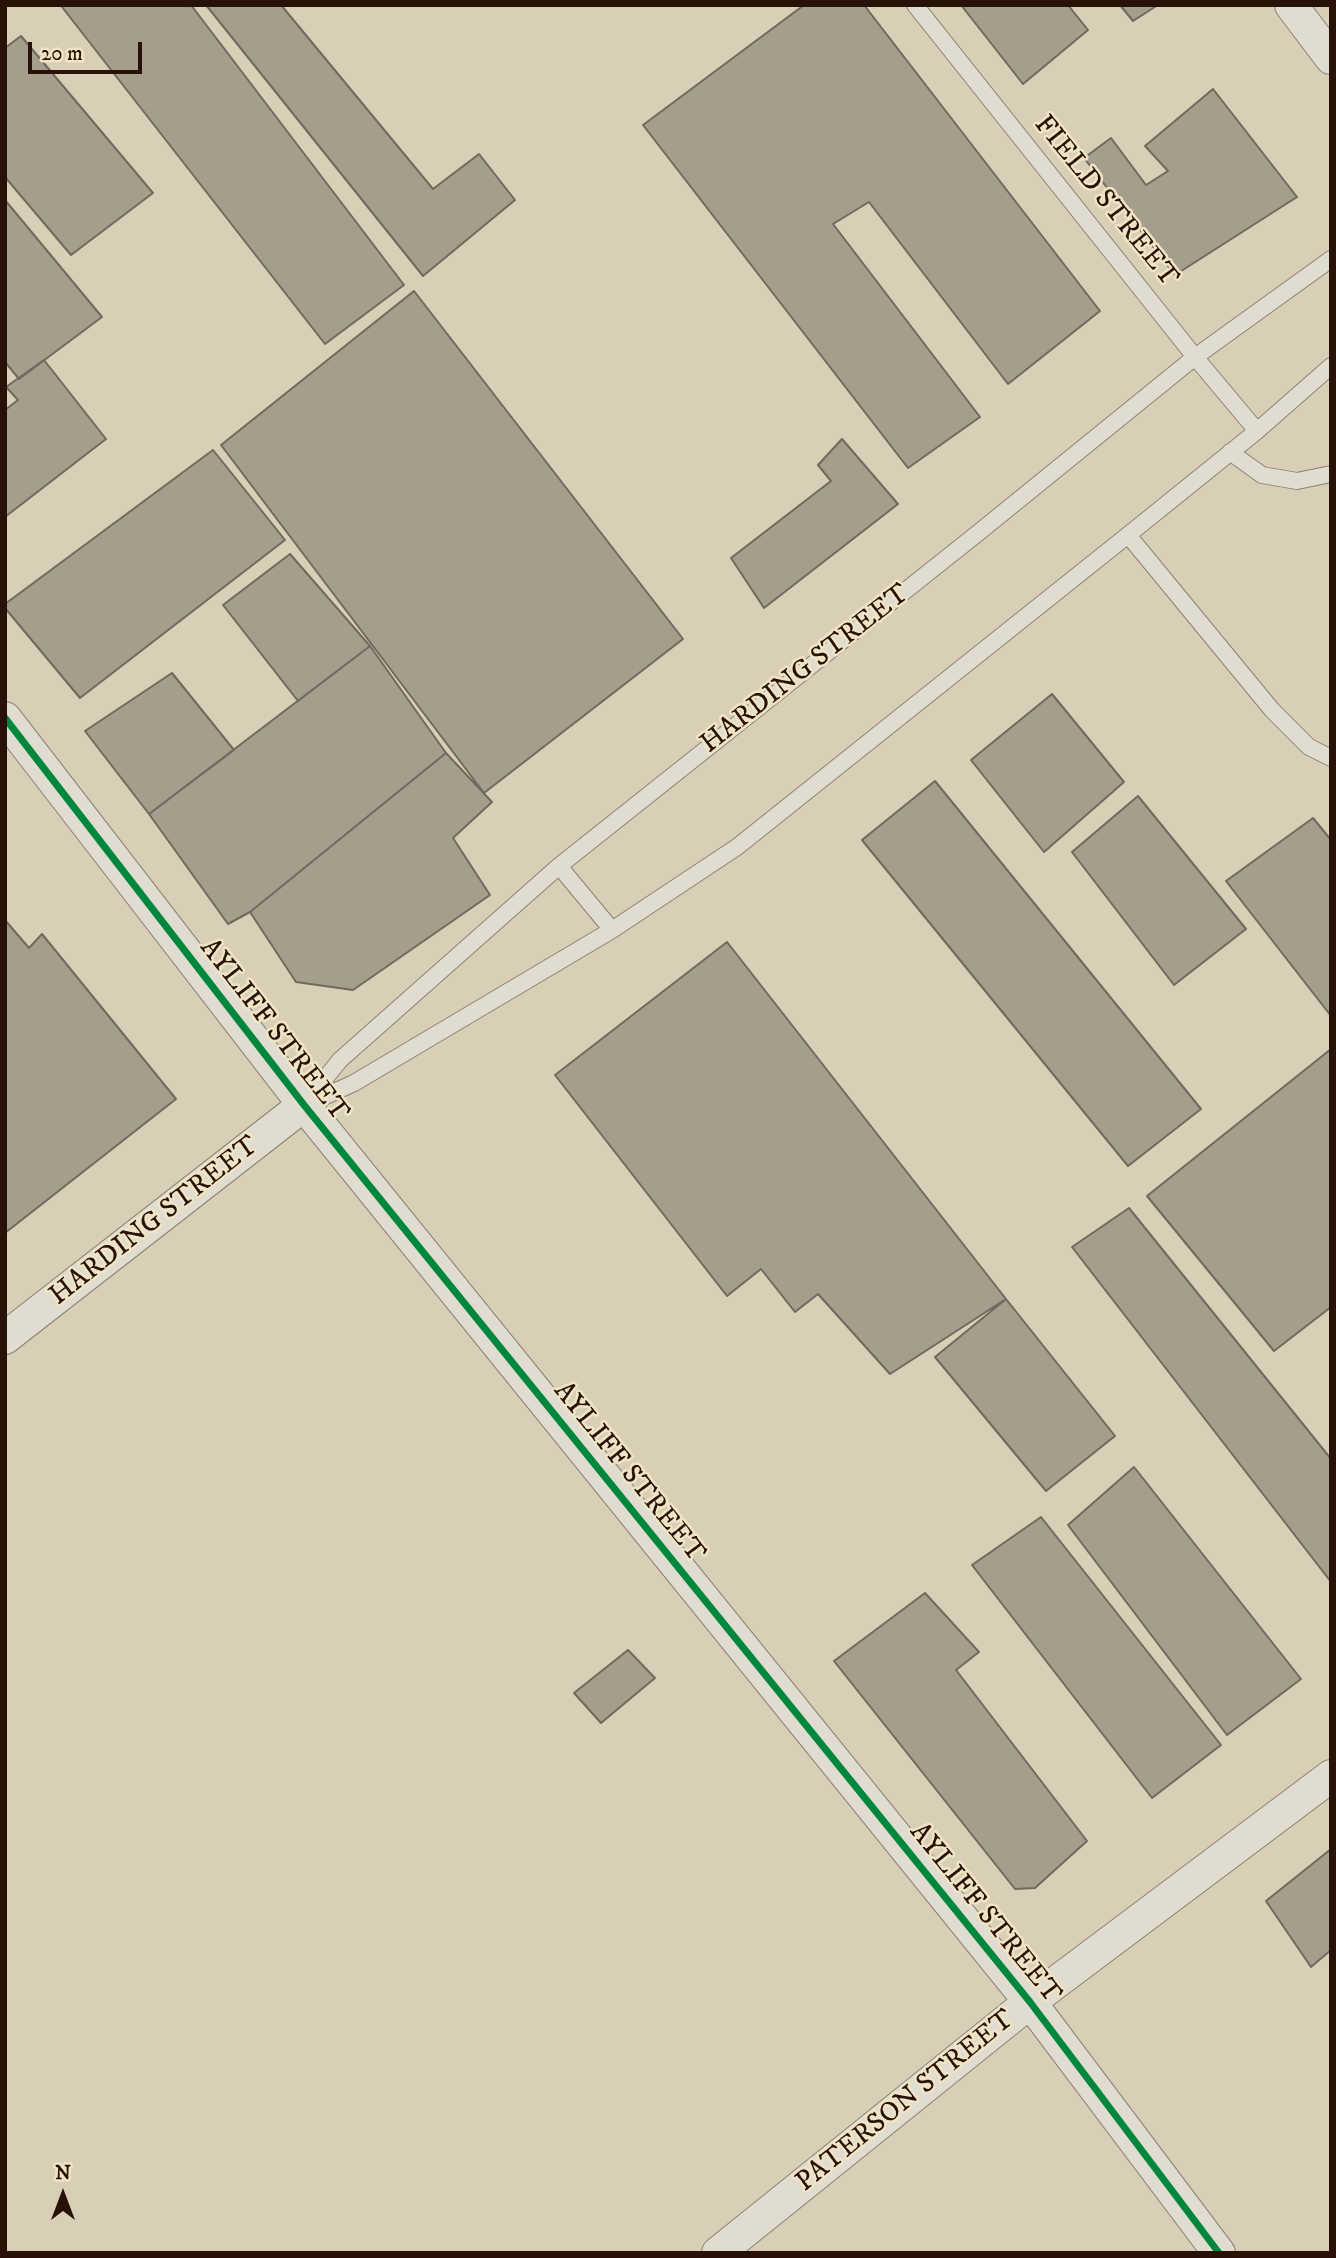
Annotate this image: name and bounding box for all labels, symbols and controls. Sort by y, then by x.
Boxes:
scale bar [32,28,145,72]
text: 20 m [41,41,83,67]
street label: FIELD STREET [1026,109,1184,295]
street label: HARDING STREET [695,578,917,762]
street label: AYLIFF STREET [191,933,355,1129]
street label: HARDING STREET [44,1130,266,1314]
street label: AYLIFF STREET [545,1376,711,1570]
street label: AYLIFF STREET [901,1817,1067,2011]
street label: PATERSON STREET [790,2004,1022,2200]
north arrow [28,2160,98,2230]
text: N [55,2162,71,2185]

